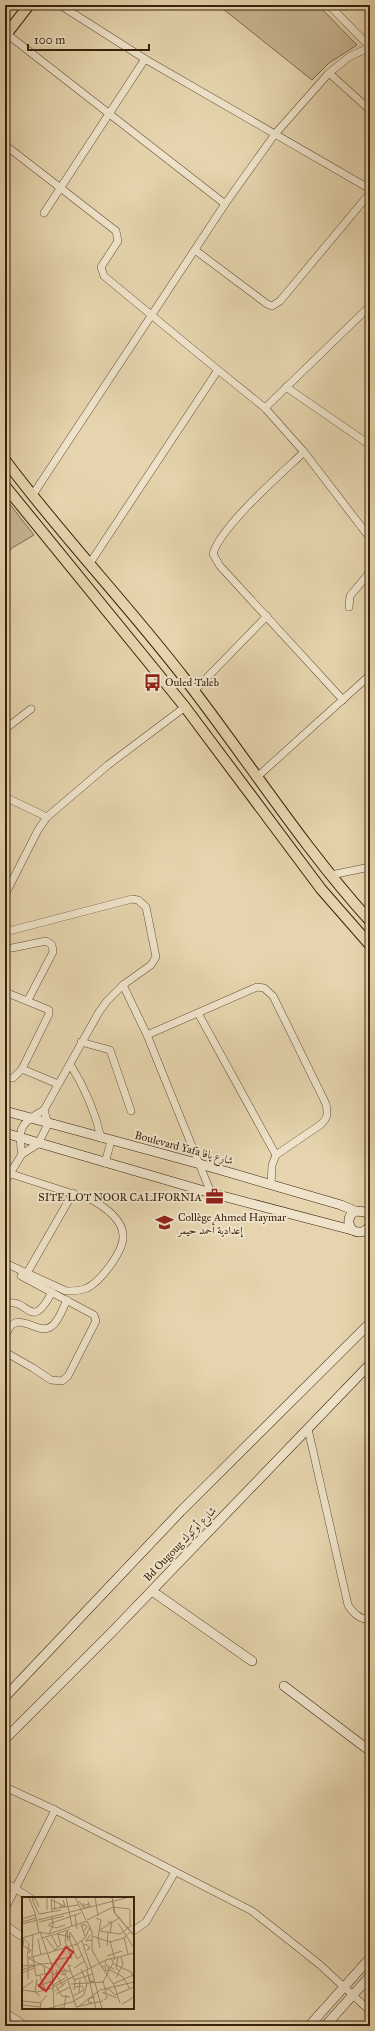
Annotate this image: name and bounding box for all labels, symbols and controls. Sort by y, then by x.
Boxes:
scale bar [28,26,149,52]
text: 100 m [34,33,65,47]
bus stop icon: Ouled Taleb [142,672,162,692]
place label: Ouled Taleb [165,676,219,689]
street label: Boulevard Yafa شارع يافا [132,1129,235,1170]
office icon: SITE LOT NOOR CALIFORNIA [205,1187,225,1207]
place label: SITE LOT NOOR CALIFORNIA [38,1191,203,1204]
place label: Collège Ahmed Haymar إعدادية أحمد حيمر [177,1211,287,1238]
school or university icon: Collège Ahmed Haymar إعدادية أحمد حيمر [155,1213,175,1233]
street label: Bd Ougoug شارع أوكوك [140,1503,221,1586]
inset map [22,1897,134,2009]

